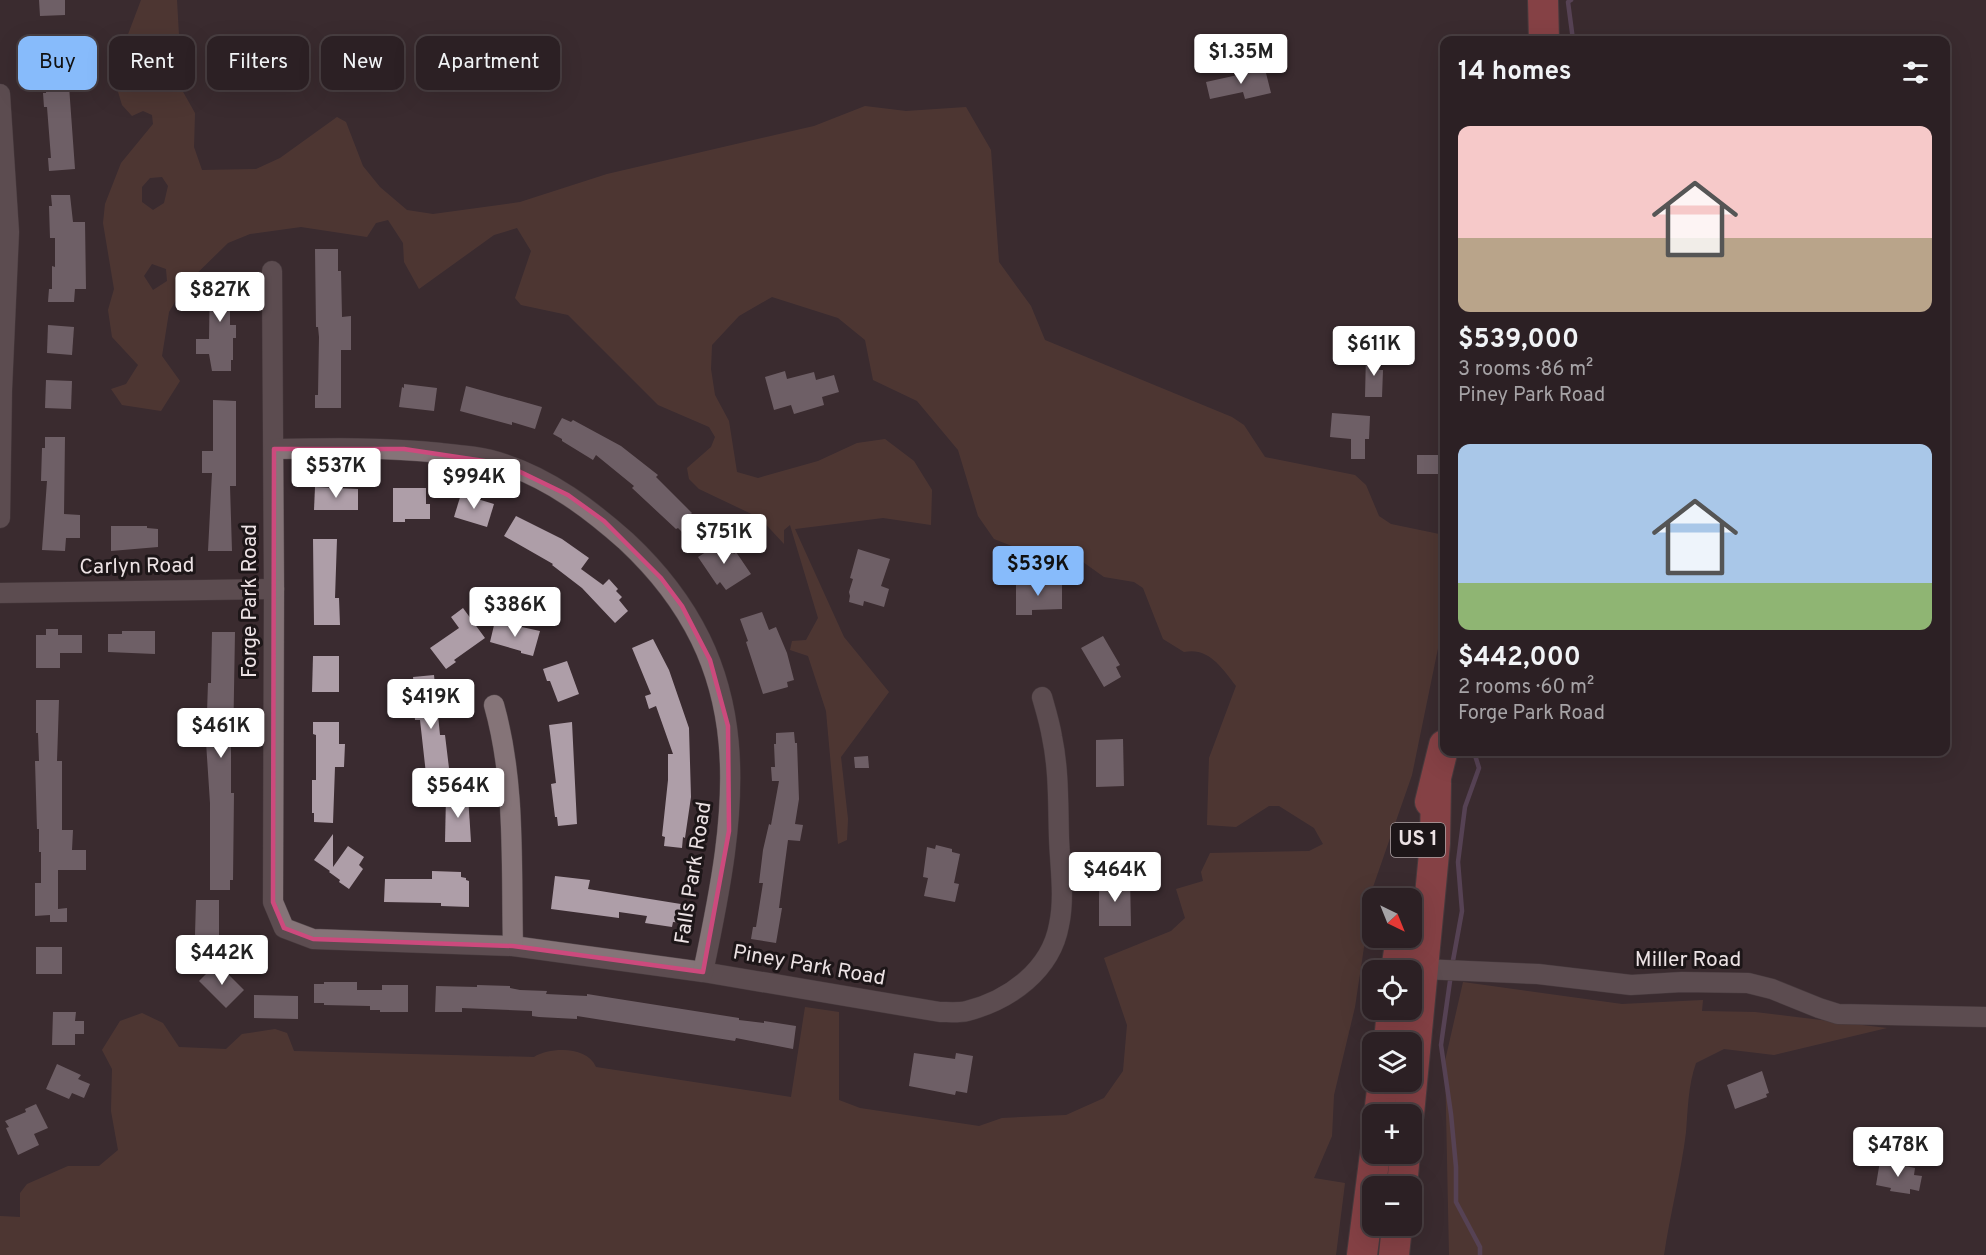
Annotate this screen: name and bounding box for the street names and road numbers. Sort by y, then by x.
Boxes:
street label: Forge Park Road [237,524,264,678]
street label: Carlyn Road [79,552,195,582]
street label: Falls Park Road [669,800,719,946]
road number: US 1 [1391,823,1445,857]
street label: Piney Park Road [731,939,887,993]
street label: Miller Road [1635,947,1741,974]

